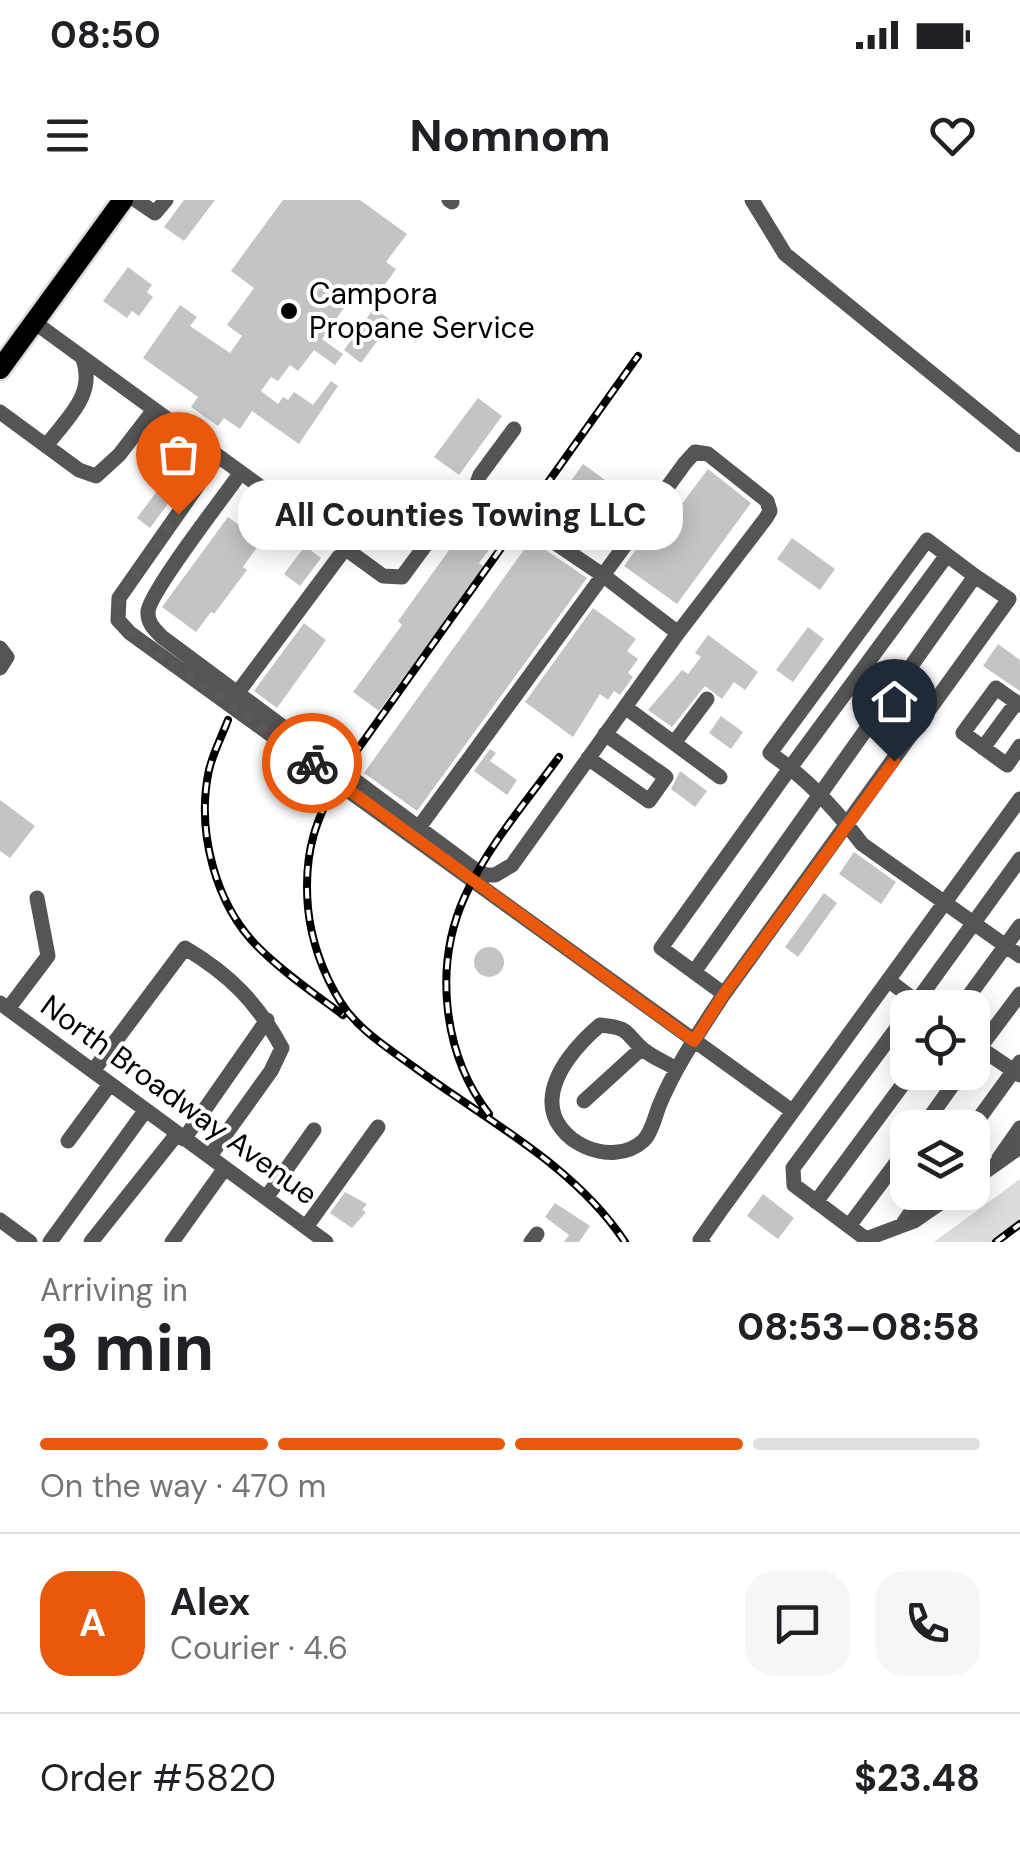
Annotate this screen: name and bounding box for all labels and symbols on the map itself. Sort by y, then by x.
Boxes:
place label: Campora Propane Service [309,274,535,347]
marker: Campora Propane Service [278,300,300,322]
pin [136,412,221,515]
callout: All Counties Towing LLC [238,479,683,549]
pin [852,659,937,762]
courier [262,713,362,813]
street label: North Broadway Avenue [33,986,325,1213]

